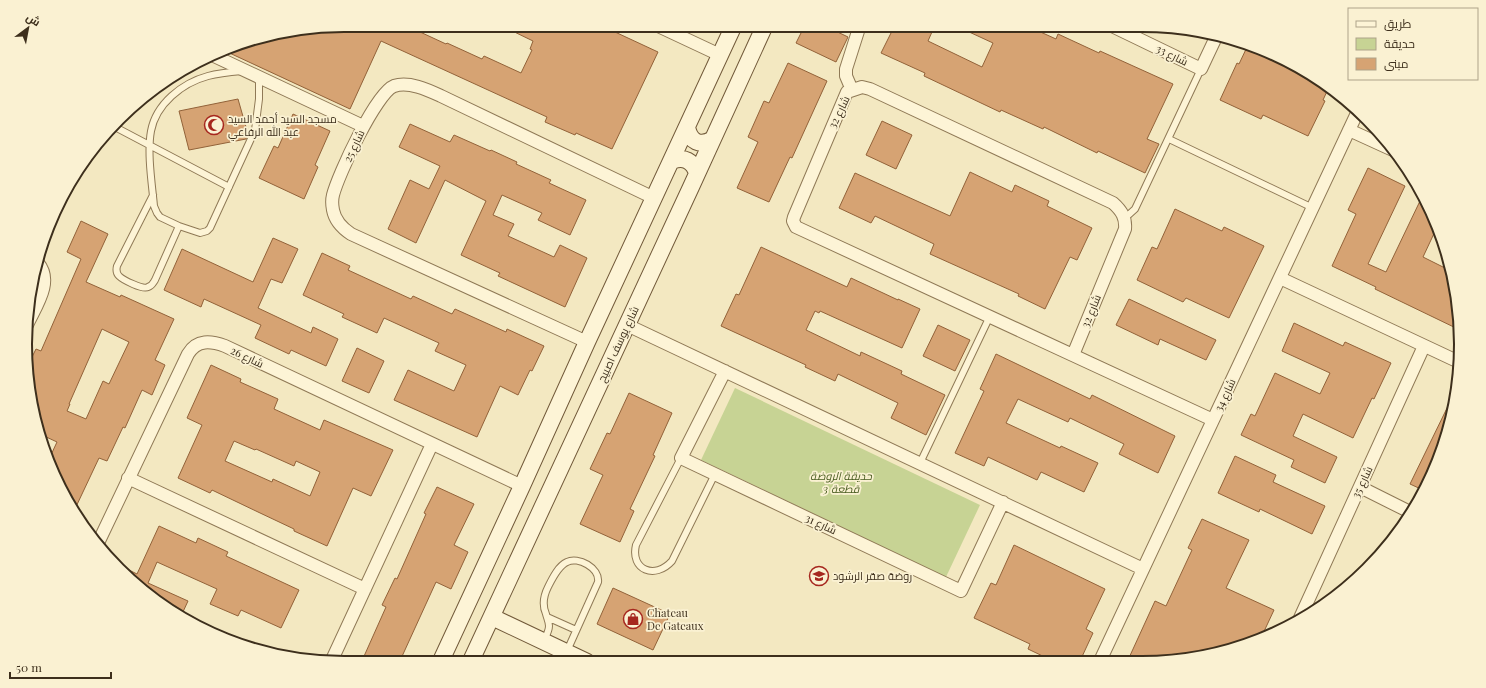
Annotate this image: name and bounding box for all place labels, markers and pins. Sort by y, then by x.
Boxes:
place label: مسجد السيد أحمد السيد عبد الله الرفاعي [228,111,337,141]
mosque icon: مسجد السيد أحمد السيد عبد الله الرفاعي [203,114,225,136]
school or university icon: روضة صقر الرشود [808,565,830,587]
place label: روضة صقر الرشود [833,568,912,583]
place label: Chateau De Gateaux [647,605,704,633]
shop icon: Chateau De Gateaux [622,608,644,630]

